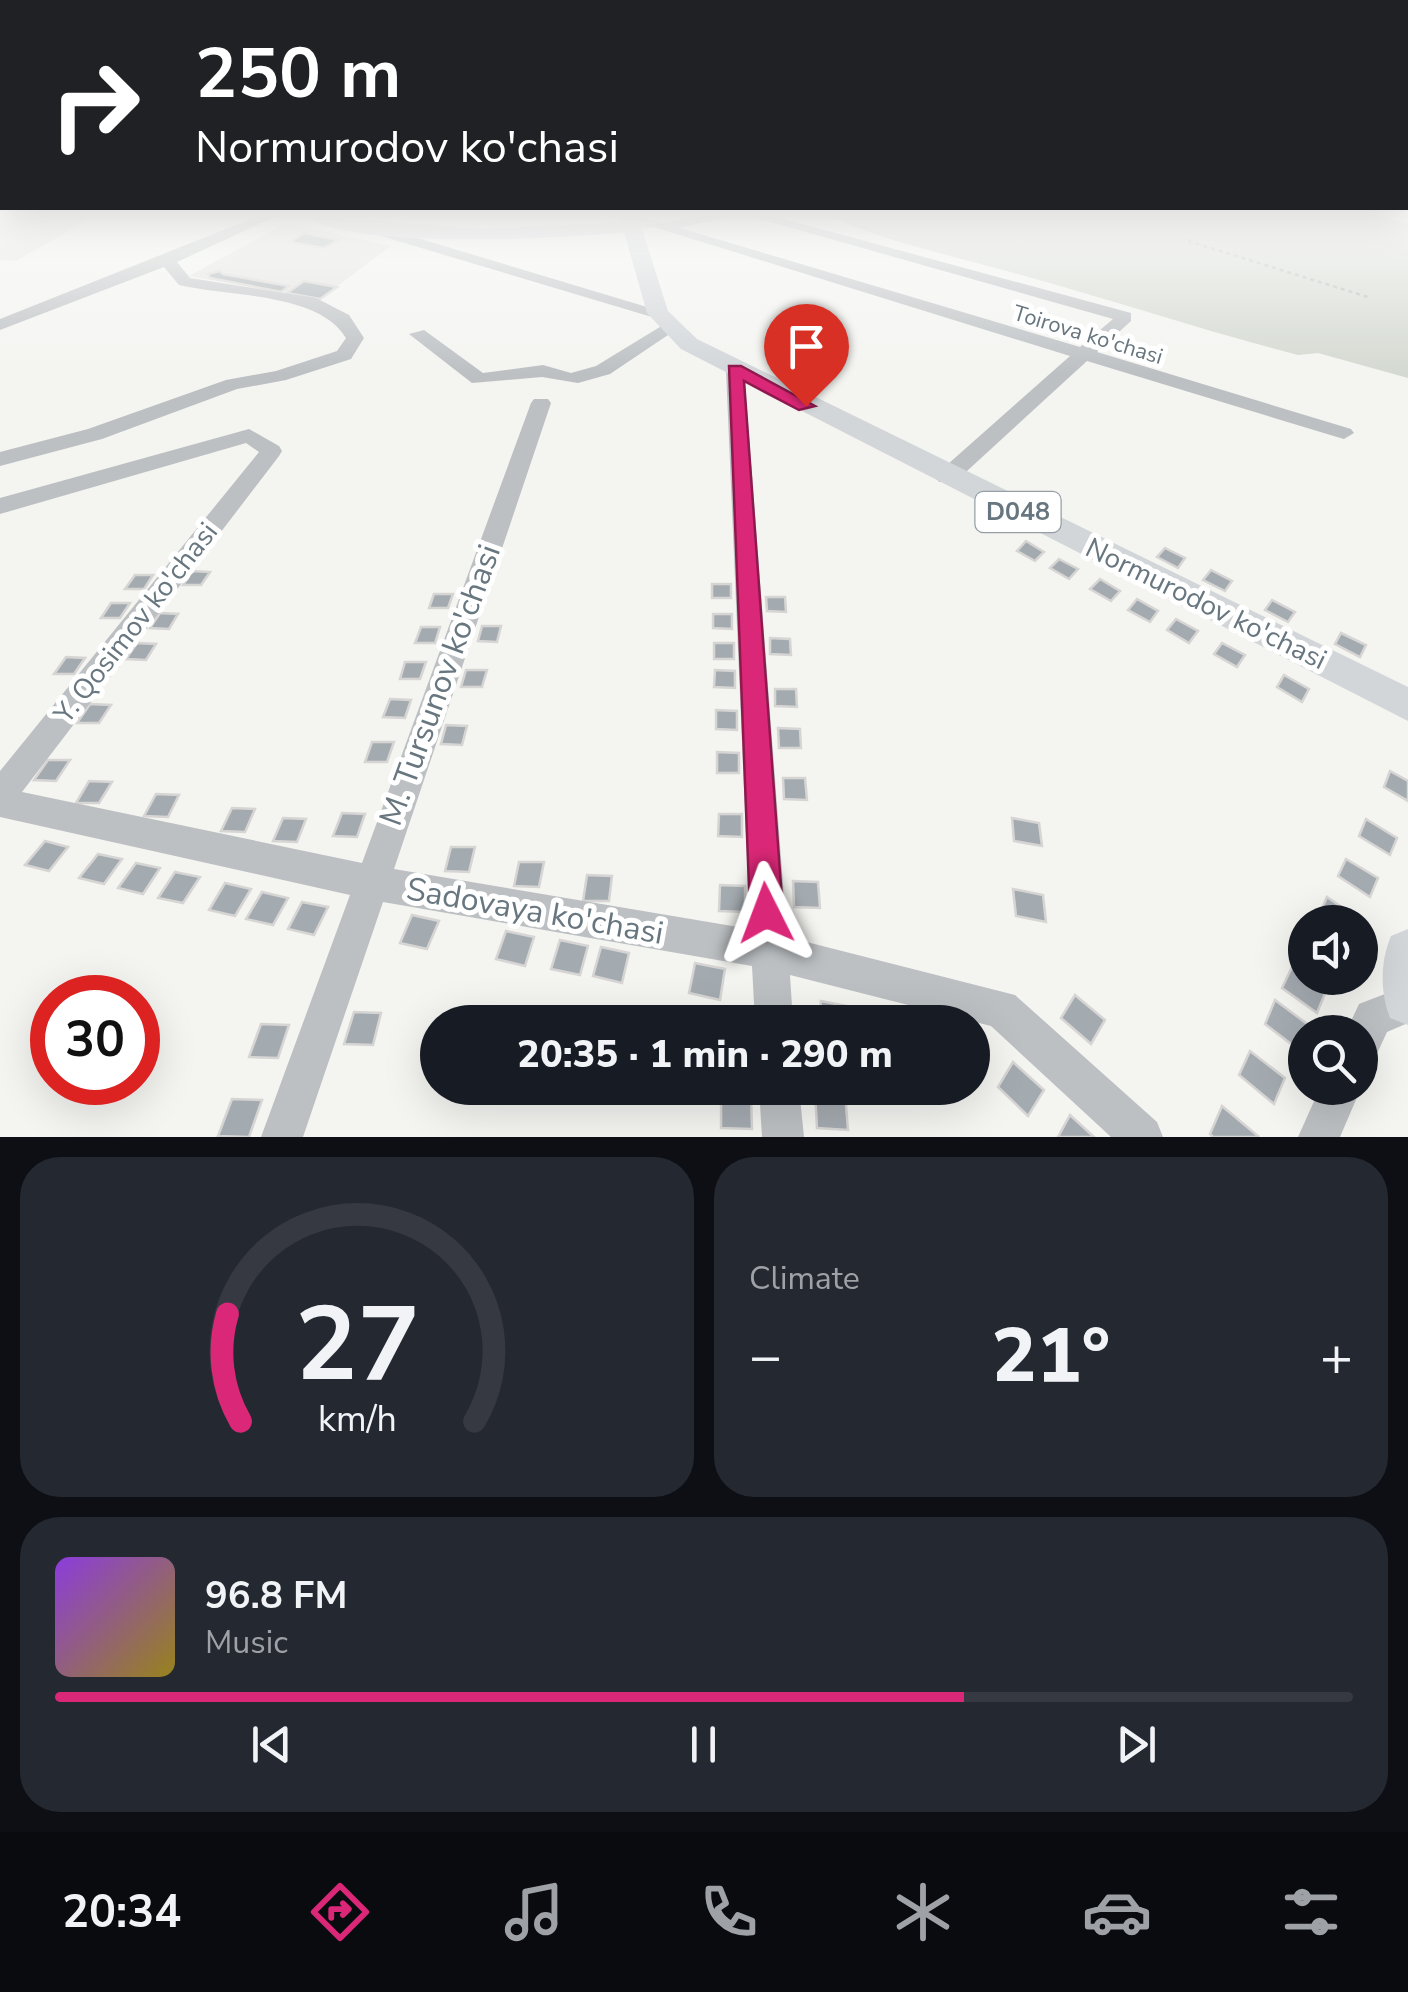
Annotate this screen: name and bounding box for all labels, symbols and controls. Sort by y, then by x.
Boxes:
text: 250 m [195,26,401,122]
icon: right [30,40,160,170]
text: Normurodov ko'chasi [195,117,619,178]
street label: Toirova ko'chasi [1010,298,1166,372]
pin [764,304,849,407]
icon: arrive [779,319,834,374]
road number: D048 [976,492,1060,532]
street label: Y. Qosimov ko'chasi [45,515,227,732]
street label: Normurodov ko'chasi [1079,529,1333,679]
street label: M. Tursunov ko'chasi [369,539,511,831]
position arrow [714,861,818,965]
street label: Sadovaya ko'chasi [403,867,667,955]
map controls [1288,905,1378,1105]
button: sound [1288,905,1378,995]
speed limit sign: 30 [30,975,160,1105]
button: search [1288,1015,1378,1105]
text: 20:35 · 1 min · 290 m [517,1029,893,1080]
text: Climate [749,1257,860,1300]
text: 27 [295,1274,419,1416]
text: 21° [992,1305,1110,1407]
text: − [749,1319,782,1394]
text: + [1320,1319,1353,1394]
text: km/h [318,1395,396,1444]
text: 96.8 FM [205,1570,347,1621]
text: Music [205,1621,288,1664]
icon: previous [244,1717,299,1772]
icon: pause [676,1717,731,1772]
icon: next [1109,1717,1164,1772]
icon: directions [305,1877,375,1947]
icon: music [499,1877,569,1947]
icon: phone [694,1877,764,1947]
icon: climate [888,1877,958,1947]
icon: car [1082,1877,1152,1947]
icon: filters [1276,1877,1346,1947]
text: 20:34 [62,1882,181,1943]

